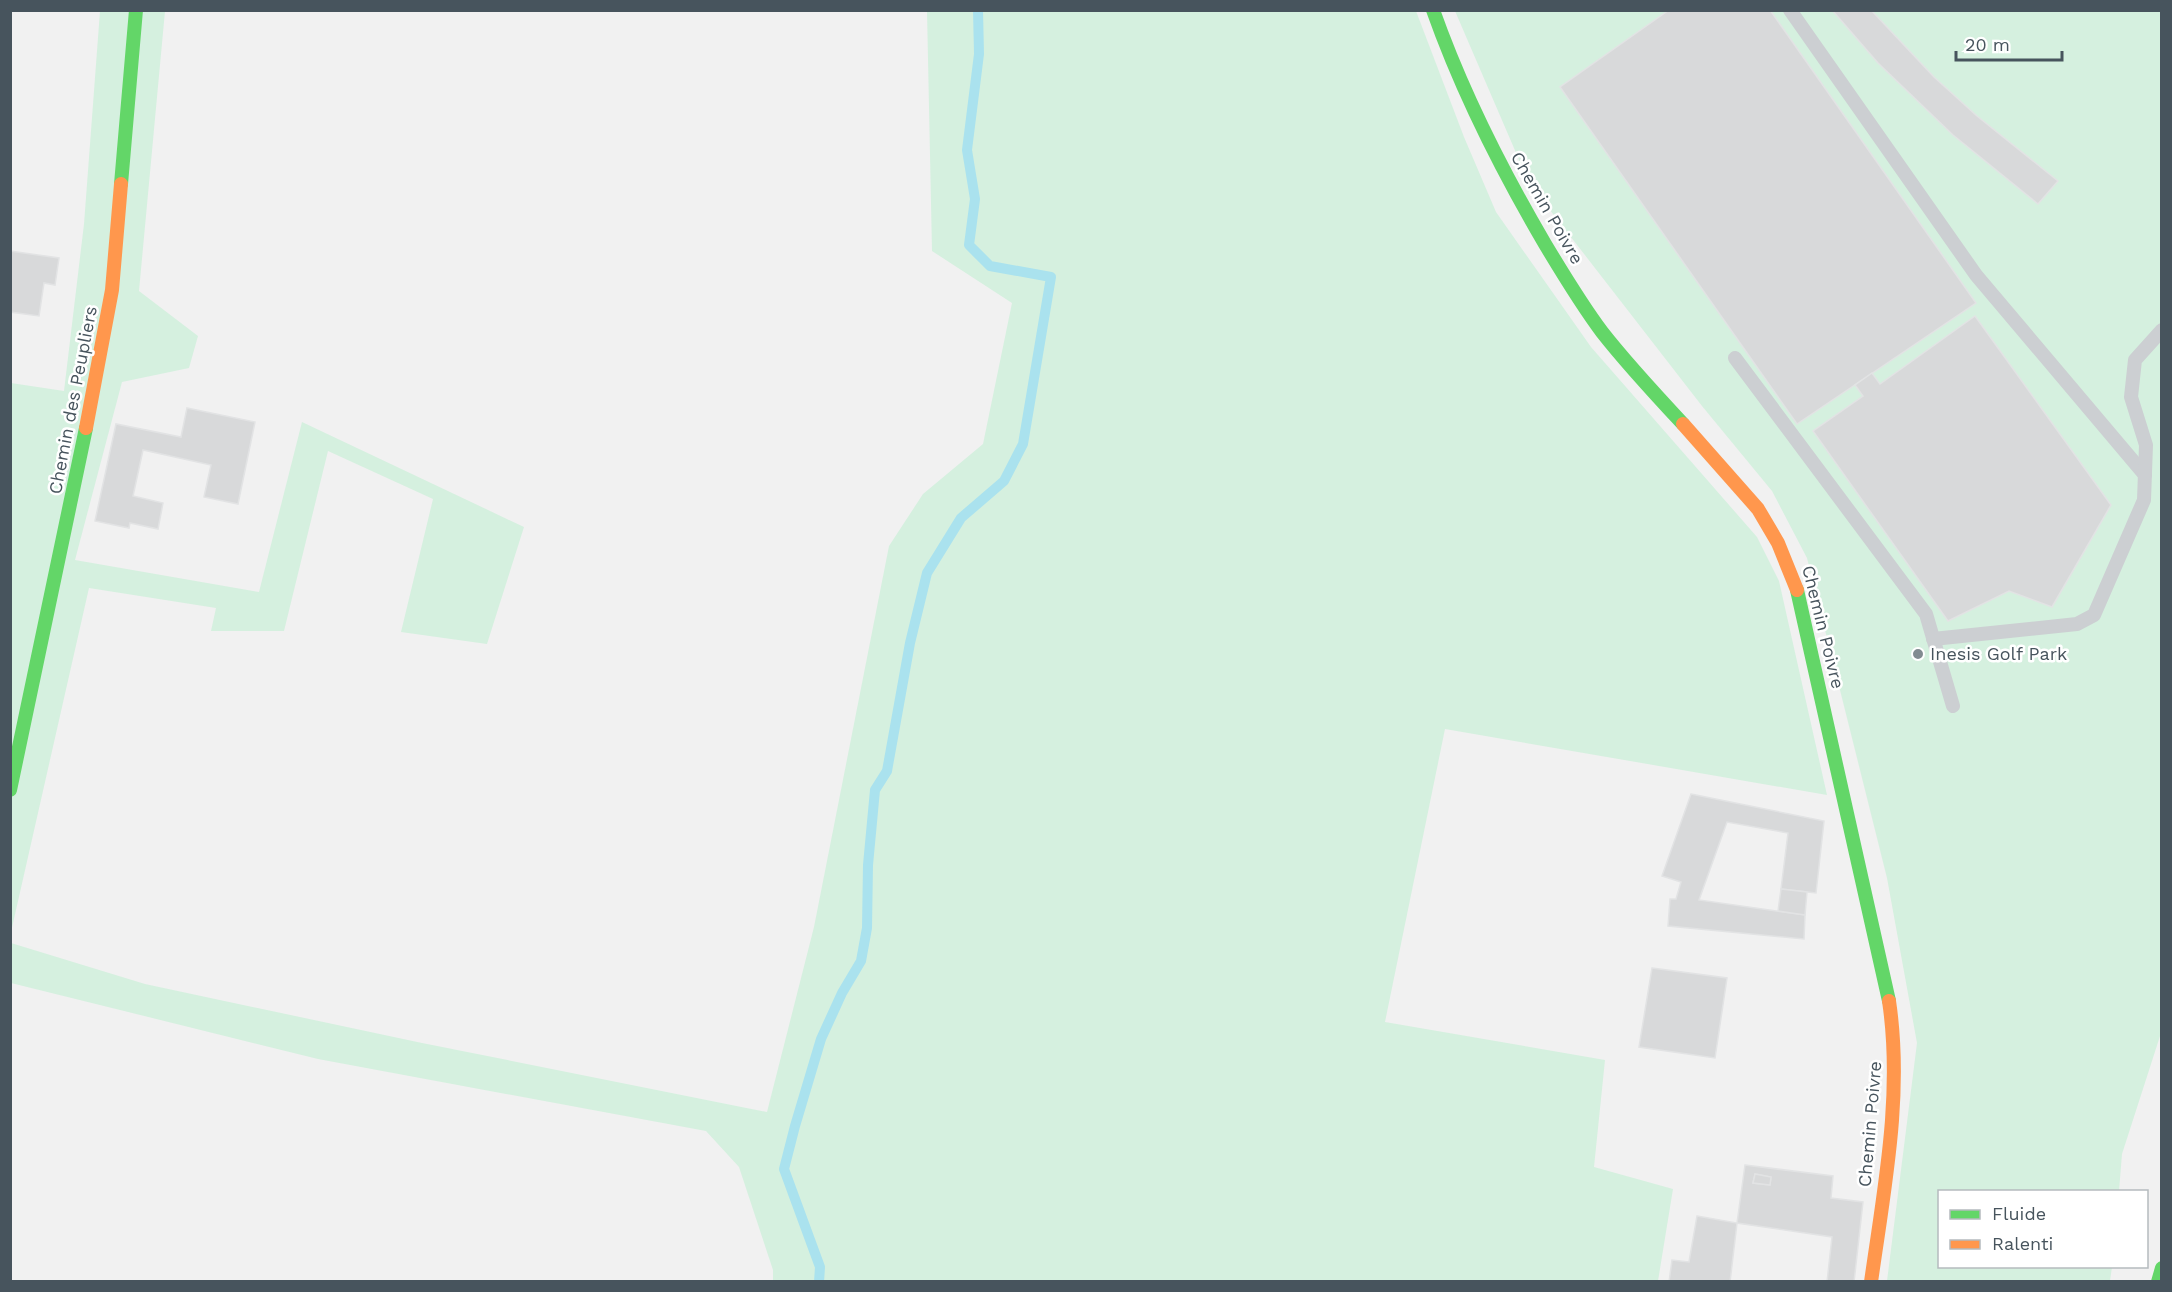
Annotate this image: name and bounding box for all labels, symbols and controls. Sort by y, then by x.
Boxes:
scale bar [1956,24,2062,62]
text: 20 m [1965,34,2010,55]
street label: Chemin Poivre [1507,148,1588,268]
street label: Chemin des Peupliers [44,304,101,496]
street label: Chemin Poivre [1798,563,1849,691]
place label: Inesis Golf Park [1930,643,2067,664]
marker: Inesis Golf Park [1911,647,1925,661]
street label: Chemin Poivre [1854,1060,1885,1188]
legend [1938,1190,2148,1268]
text: Fluide [1992,1203,2046,1224]
text: Ralenti [1992,1233,2053,1254]

